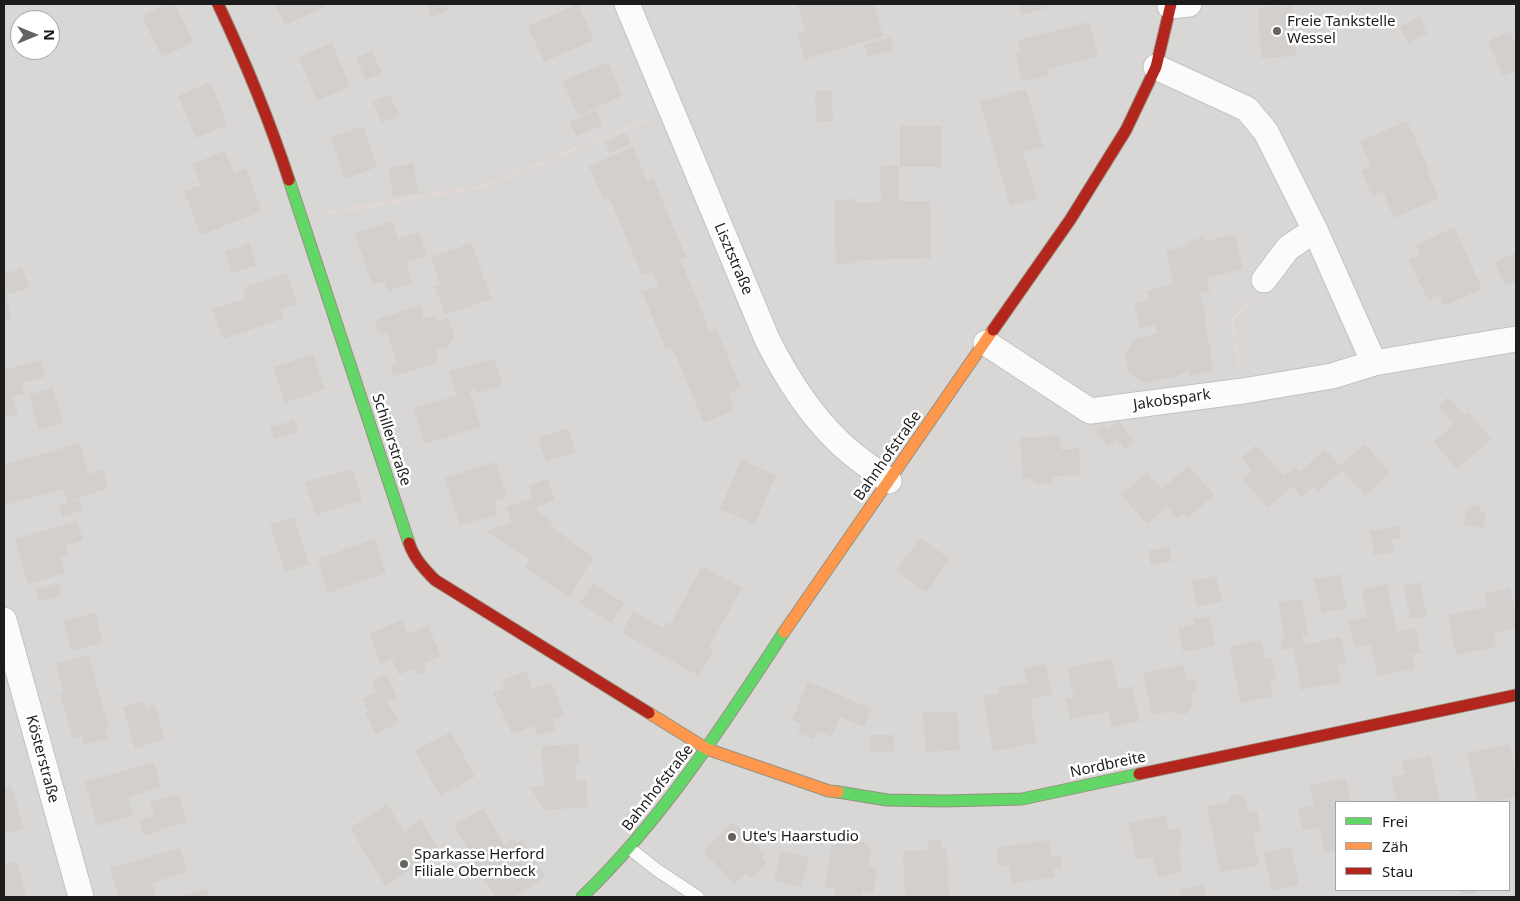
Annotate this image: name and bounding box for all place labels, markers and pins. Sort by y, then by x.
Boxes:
place label: Freie Tankstelle Wessel [1287,13,1395,48]
marker: Freie Tankstelle Wessel [1271,25,1283,37]
place label: Ute's Haarstudio [742,828,859,846]
marker: Ute's Haarstudio [726,831,738,843]
place label: Sparkasse Herford Filiale Obernbeck [414,846,544,881]
marker: Sparkasse Herford Filiale Obernbeck [398,858,410,870]

